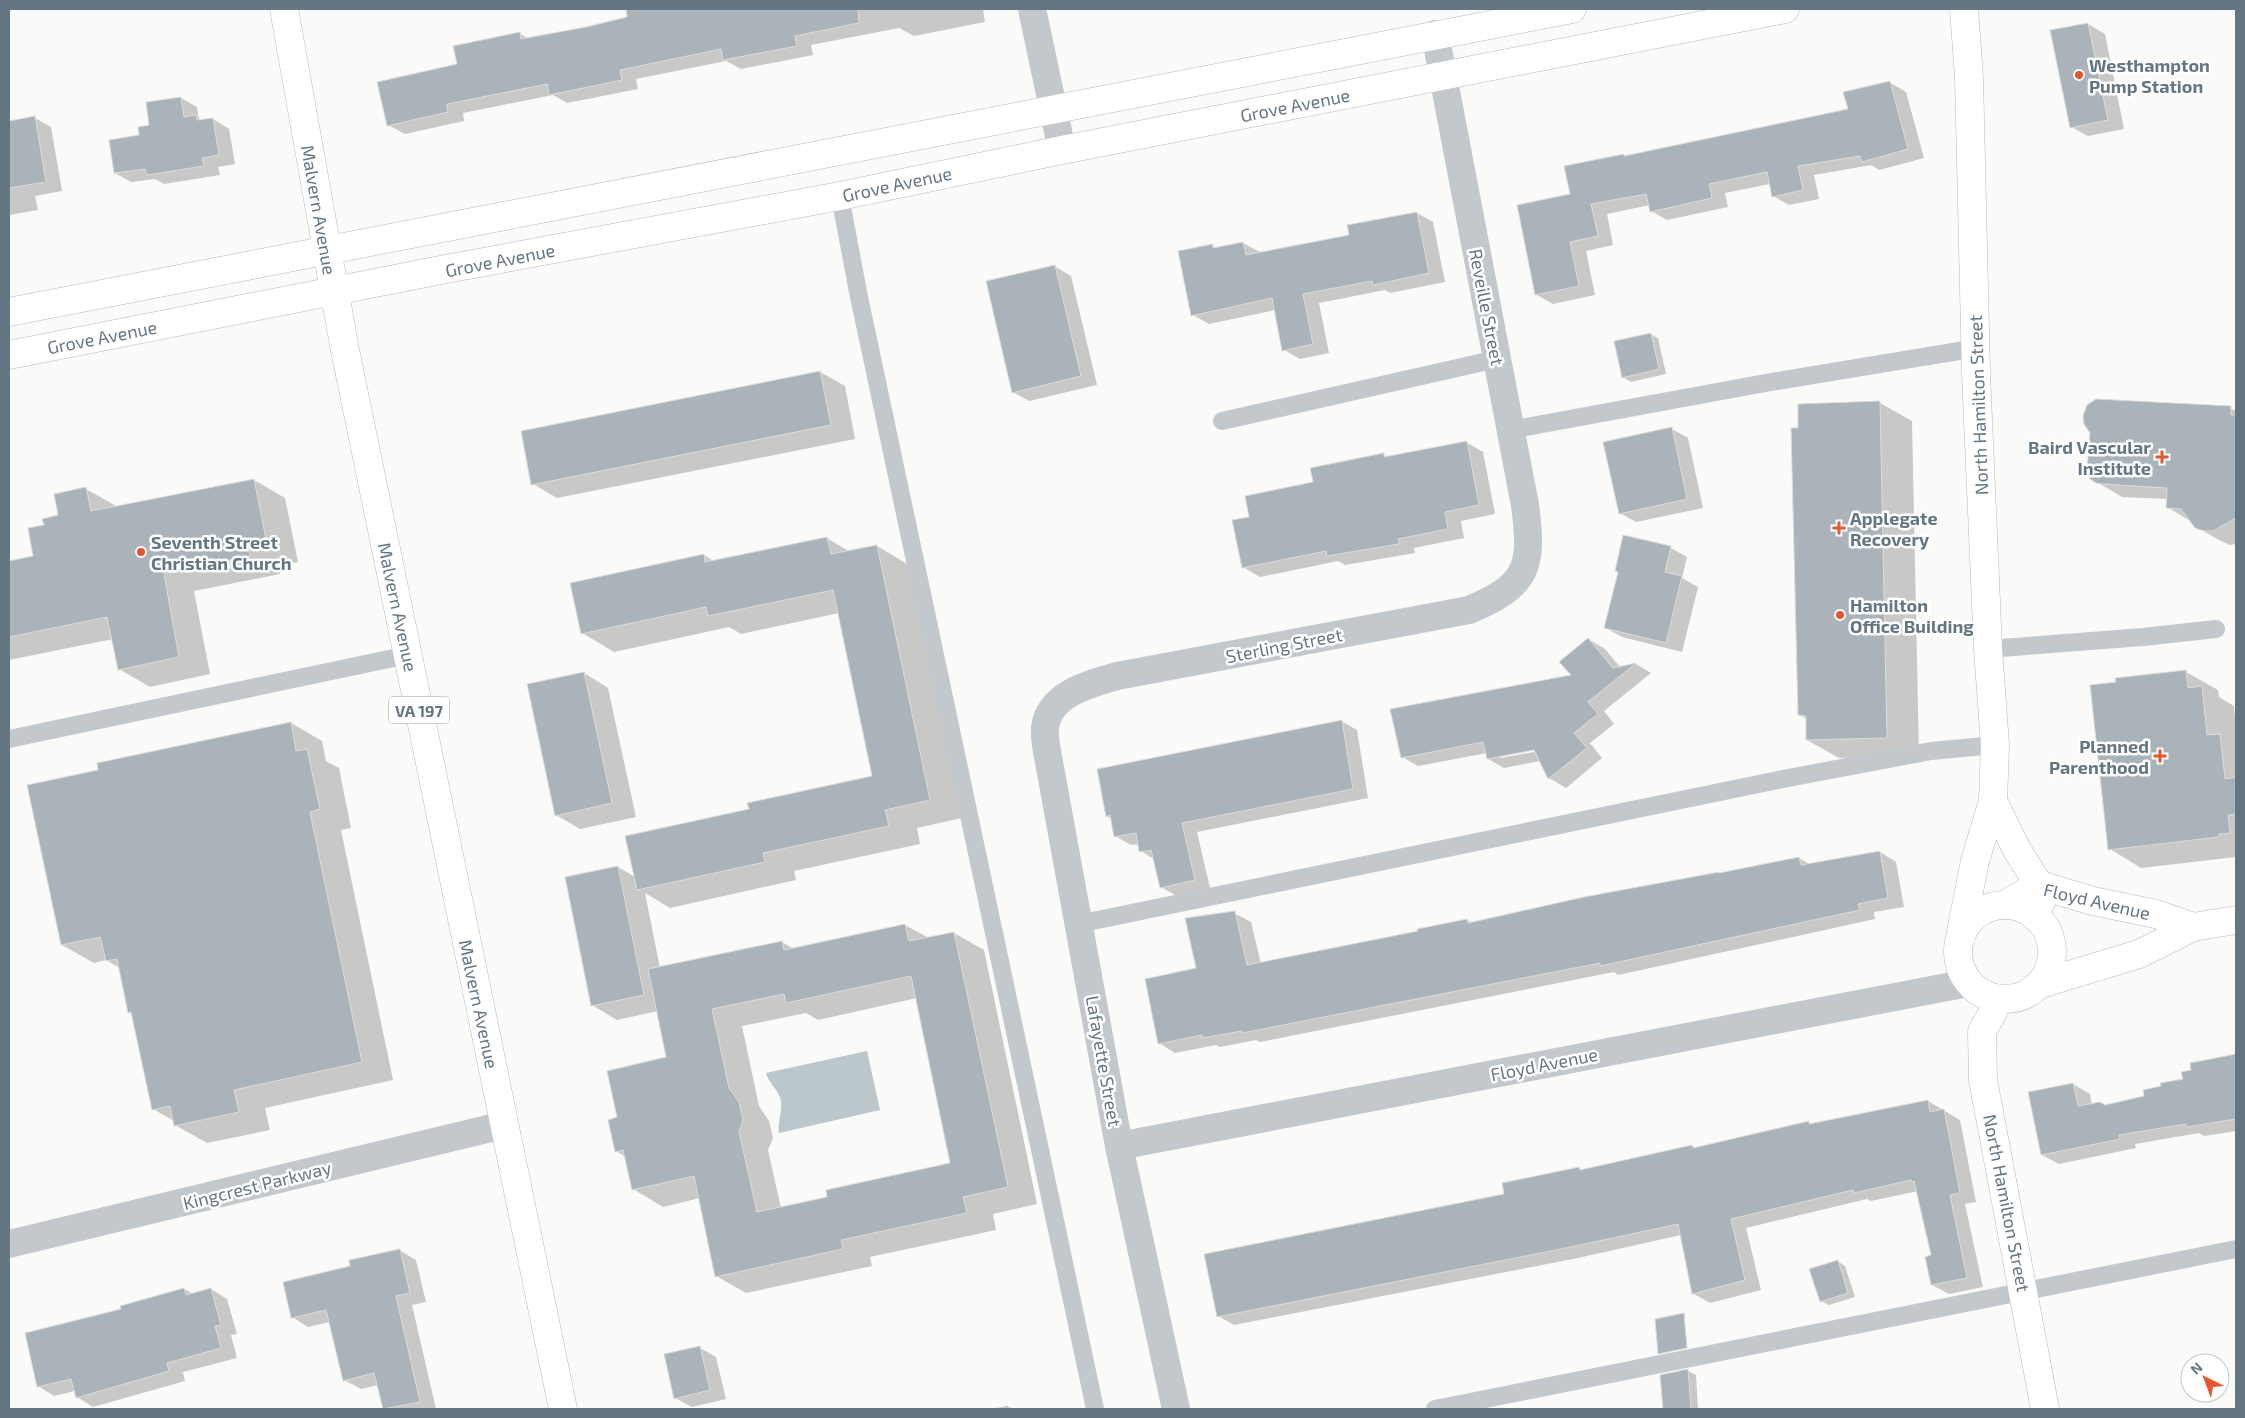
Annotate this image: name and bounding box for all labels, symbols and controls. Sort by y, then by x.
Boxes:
place label: Westhampton Pump Station [2089,54,2210,97]
marker: Westhampton Pump Station [2073,69,2085,81]
street label: Grove Avenue [1238,84,1352,126]
street label: Malvern Avenue [297,143,341,277]
street label: Grove Avenue [840,162,954,206]
street label: Grove Avenue [443,239,557,281]
street label: Reveille Street [1465,247,1509,367]
street label: North Hamilton Street [1964,314,1992,496]
street label: Grove Avenue [45,316,159,358]
place label: Baird Vascular Institute [2028,436,2151,479]
marker: Baird Vascular Institute [2155,450,2169,464]
place label: Applegate Recovery [1850,507,1938,550]
marker: Applegate Recovery [1832,521,1846,535]
place label: Seventh Street Christian Church [151,531,292,574]
street label: Malvern Avenue [374,540,422,674]
marker: Seventh Street Christian Church [135,546,147,558]
place label: Hamilton Office Building [1850,594,1974,637]
marker: Hamilton Office Building [1834,609,1846,621]
street label: Sterling Street [1224,623,1344,667]
road number: VA 197 [389,696,449,724]
place label: Planned Parenthood [2049,735,2149,778]
marker: Planned Parenthood [2153,749,2167,763]
street label: Floyd Avenue [2042,878,2152,924]
street label: Malvern Avenue [455,937,503,1071]
street label: Lafayette Street [1082,994,1126,1128]
street label: Floyd Avenue [1488,1043,1600,1085]
street label: North Hamilton Street [1979,1112,2035,1294]
street label: Kingcrest Parkway [181,1156,334,1214]
north arrow [2180,1353,2230,1403]
text: N [2187,1358,2205,1378]

